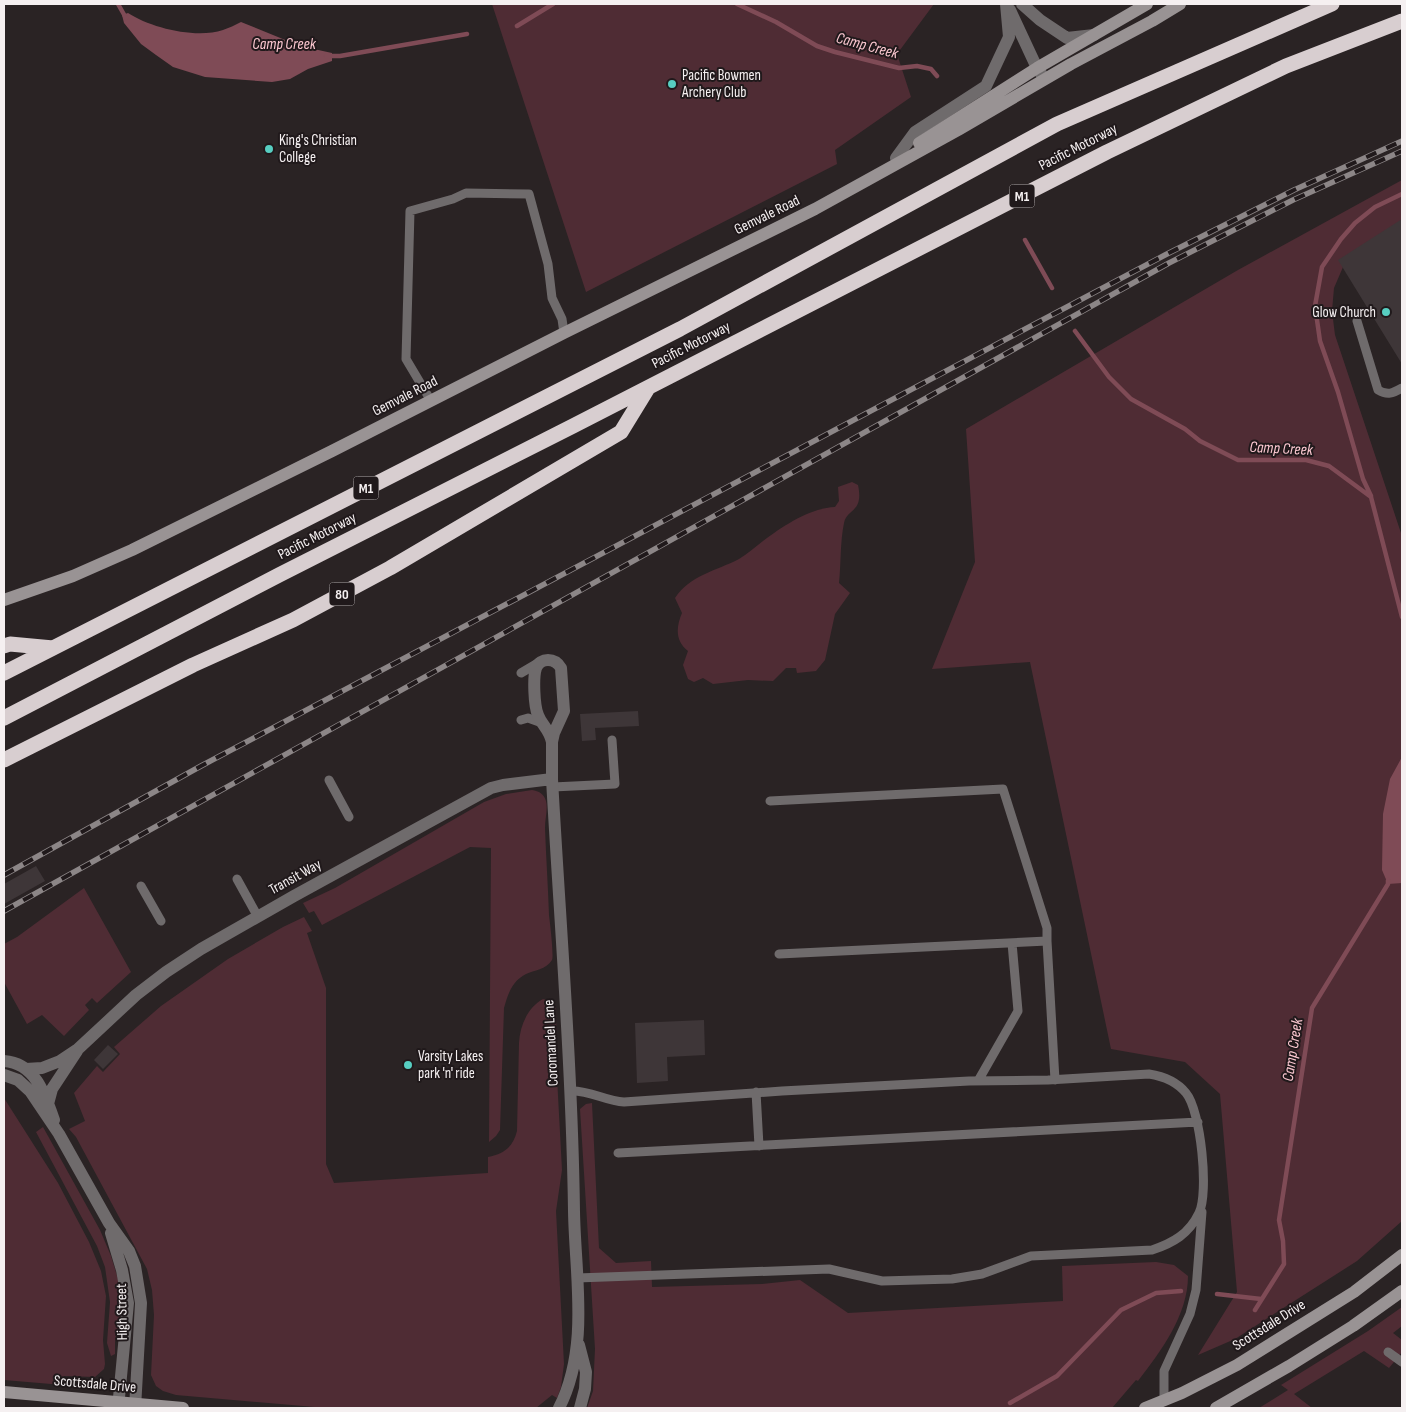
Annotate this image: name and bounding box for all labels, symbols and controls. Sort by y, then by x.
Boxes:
water label: Camp Creek [834,29,901,64]
water label: Camp Creek [252,35,317,54]
place label: Pacific Bowmen Archery Club [681,66,761,102]
marker: Pacific Bowmen Archery Club [666,78,678,90]
street label: Pacific Motorway [1036,119,1121,175]
place label: King's Christian College [279,131,357,167]
marker: King's Christian College [263,143,275,155]
road number: M1 [1010,185,1034,208]
street label: Gemvale Road [731,191,803,239]
place label: Glow Church [1312,303,1376,322]
marker: Glow Church [1380,306,1392,318]
street label: Pacific Motorway [649,317,734,373]
street label: Gemvale Road [369,371,441,421]
water label: Camp Creek [1249,438,1314,460]
road number: M1 [354,476,378,499]
street label: Pacific Motorway [275,508,360,564]
road number: 80 [330,582,354,606]
street label: Transit Way [265,855,325,899]
street label: Coromandel Lane [539,999,563,1087]
water label: Camp Creek [1279,1016,1307,1083]
place label: Varsity Lakes park 'n' ride [418,1047,483,1083]
marker: Varsity Lakes park 'n' ride [402,1059,414,1071]
street label: High Street [112,1283,132,1341]
street label: Scottsdale Drive [1229,1295,1309,1355]
street label: Scottsdale Drive [53,1371,137,1397]

